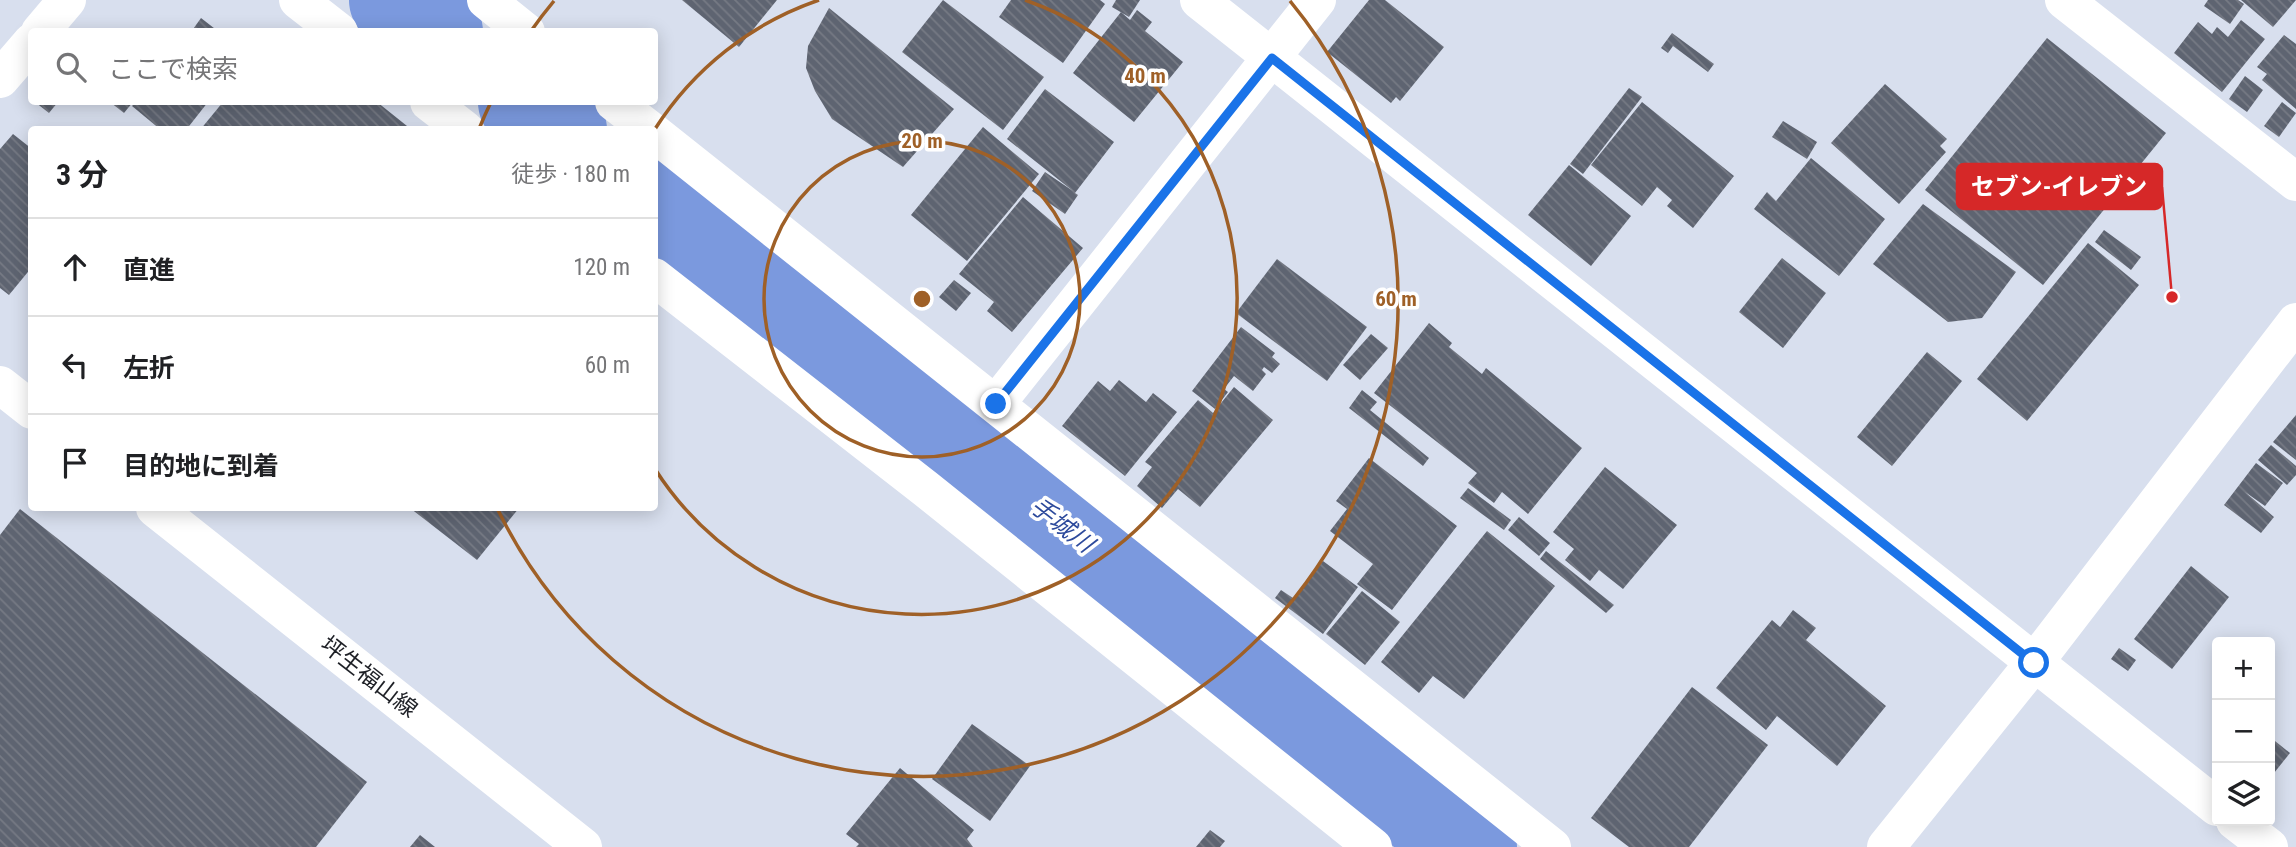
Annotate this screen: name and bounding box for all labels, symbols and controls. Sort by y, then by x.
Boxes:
search box [28,28,658,105]
icon: search [52,48,90,86]
text: ここで検索 [108,54,238,84]
text: 40 m [1124,64,1166,88]
text: 20 m [901,129,943,153]
text: 3 分 [56,157,108,192]
text: 徒歩 · 180 m [511,161,630,188]
callout: セブン-イレブン [1957,164,2162,209]
text: セブン-イレブン [1971,173,2147,201]
icon: ahead [56,248,94,286]
text: 120 m [573,254,630,281]
text: 直進 [123,255,175,285]
centre of rings [910,287,934,311]
text: 60 m [1375,287,1417,311]
icon: left [56,346,94,384]
text: 60 m [585,352,630,379]
text: 左折 [123,353,175,383]
route end [980,388,1011,419]
icon: arrive [56,444,94,482]
text: 目的地に到着 [123,451,279,481]
water label: 手城川 [1025,492,1101,560]
street label: 坪生福山線 [315,631,423,723]
map controls [2212,637,2275,826]
button: + [2212,637,2275,700]
route start [2018,647,2049,678]
button: − [2212,700,2275,763]
button: layers [2212,763,2275,826]

